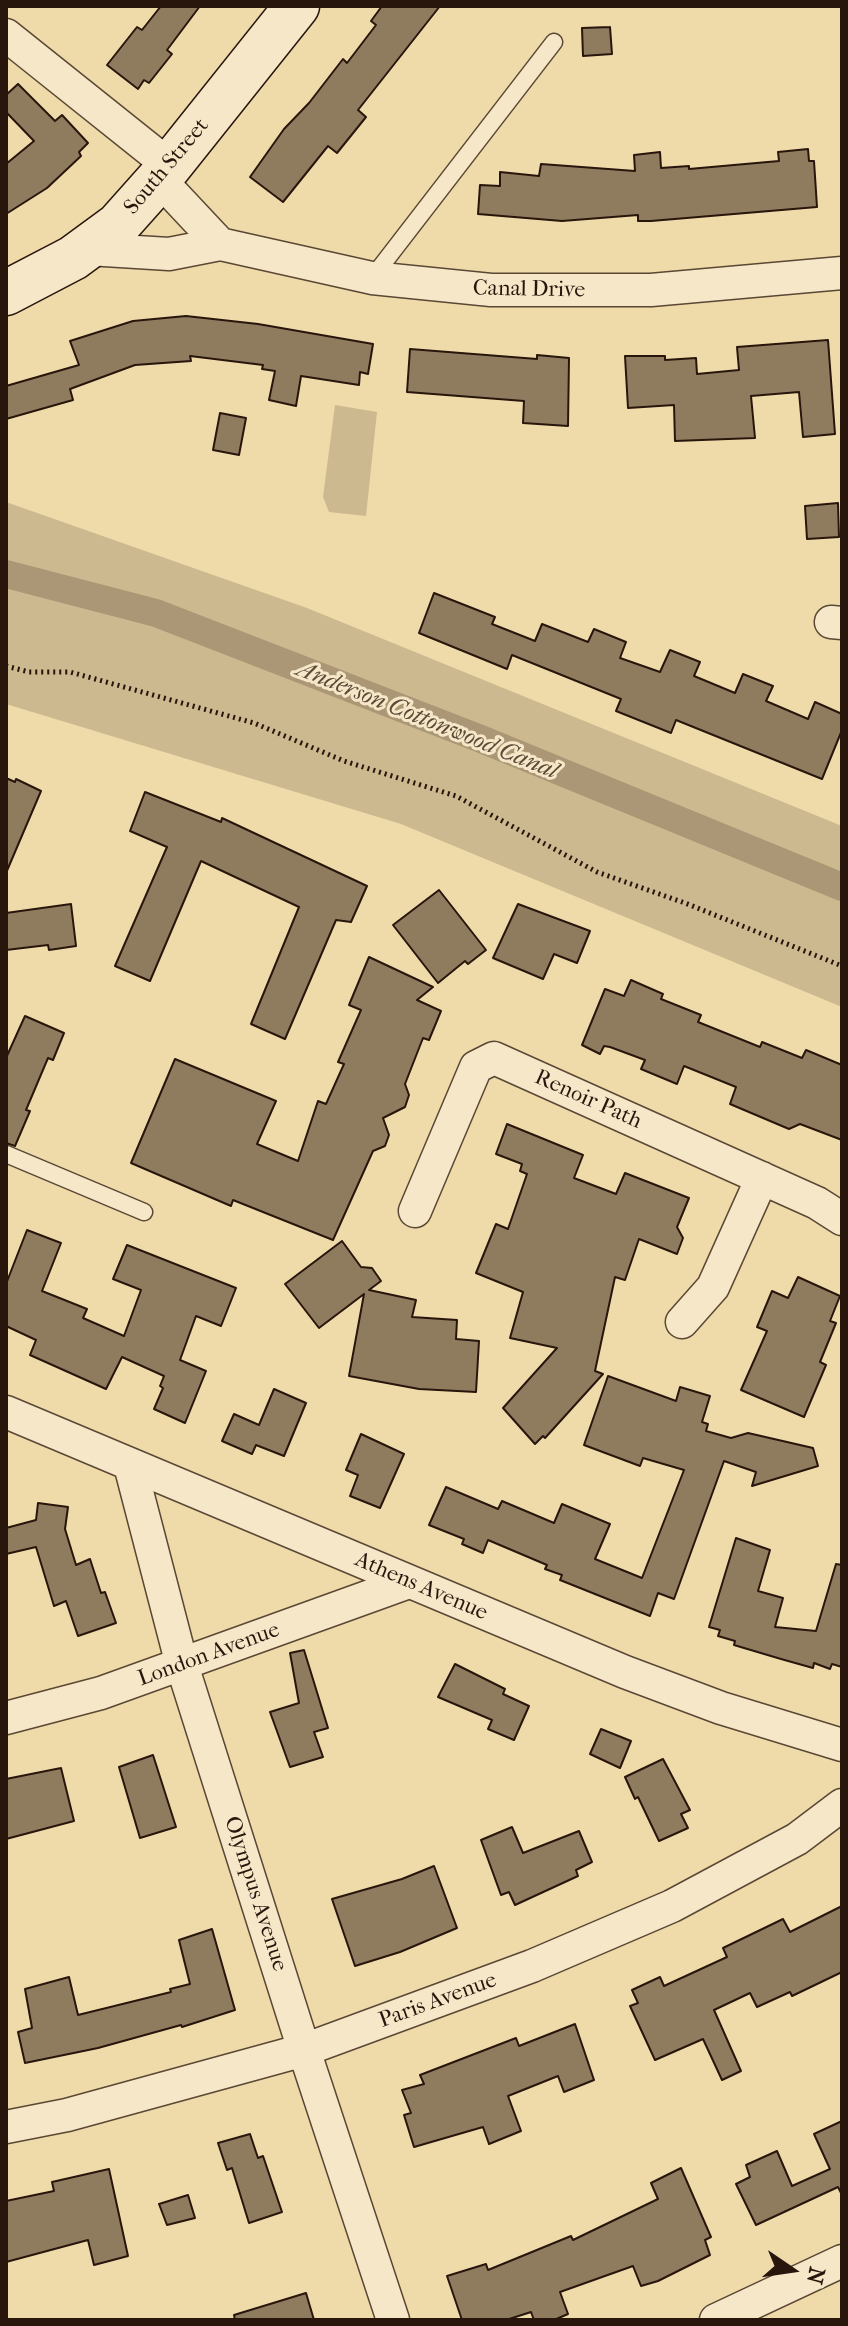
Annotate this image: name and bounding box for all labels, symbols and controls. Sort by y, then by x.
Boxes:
street label: South Street [119,113,215,221]
street label: Canal Drive [473,276,585,304]
water label: Anderson Cottonwood Canal [292,655,562,787]
street label: Renoir Path [530,1065,646,1135]
street label: Athens Avenue [351,1547,491,1627]
street label: London Avenue [135,1617,283,1693]
street label: Olympus Avenue [218,1813,292,1975]
street label: Paris Avenue [376,1968,500,2034]
north arrow [752,2230,832,2310]
text: N [801,2264,830,2286]

